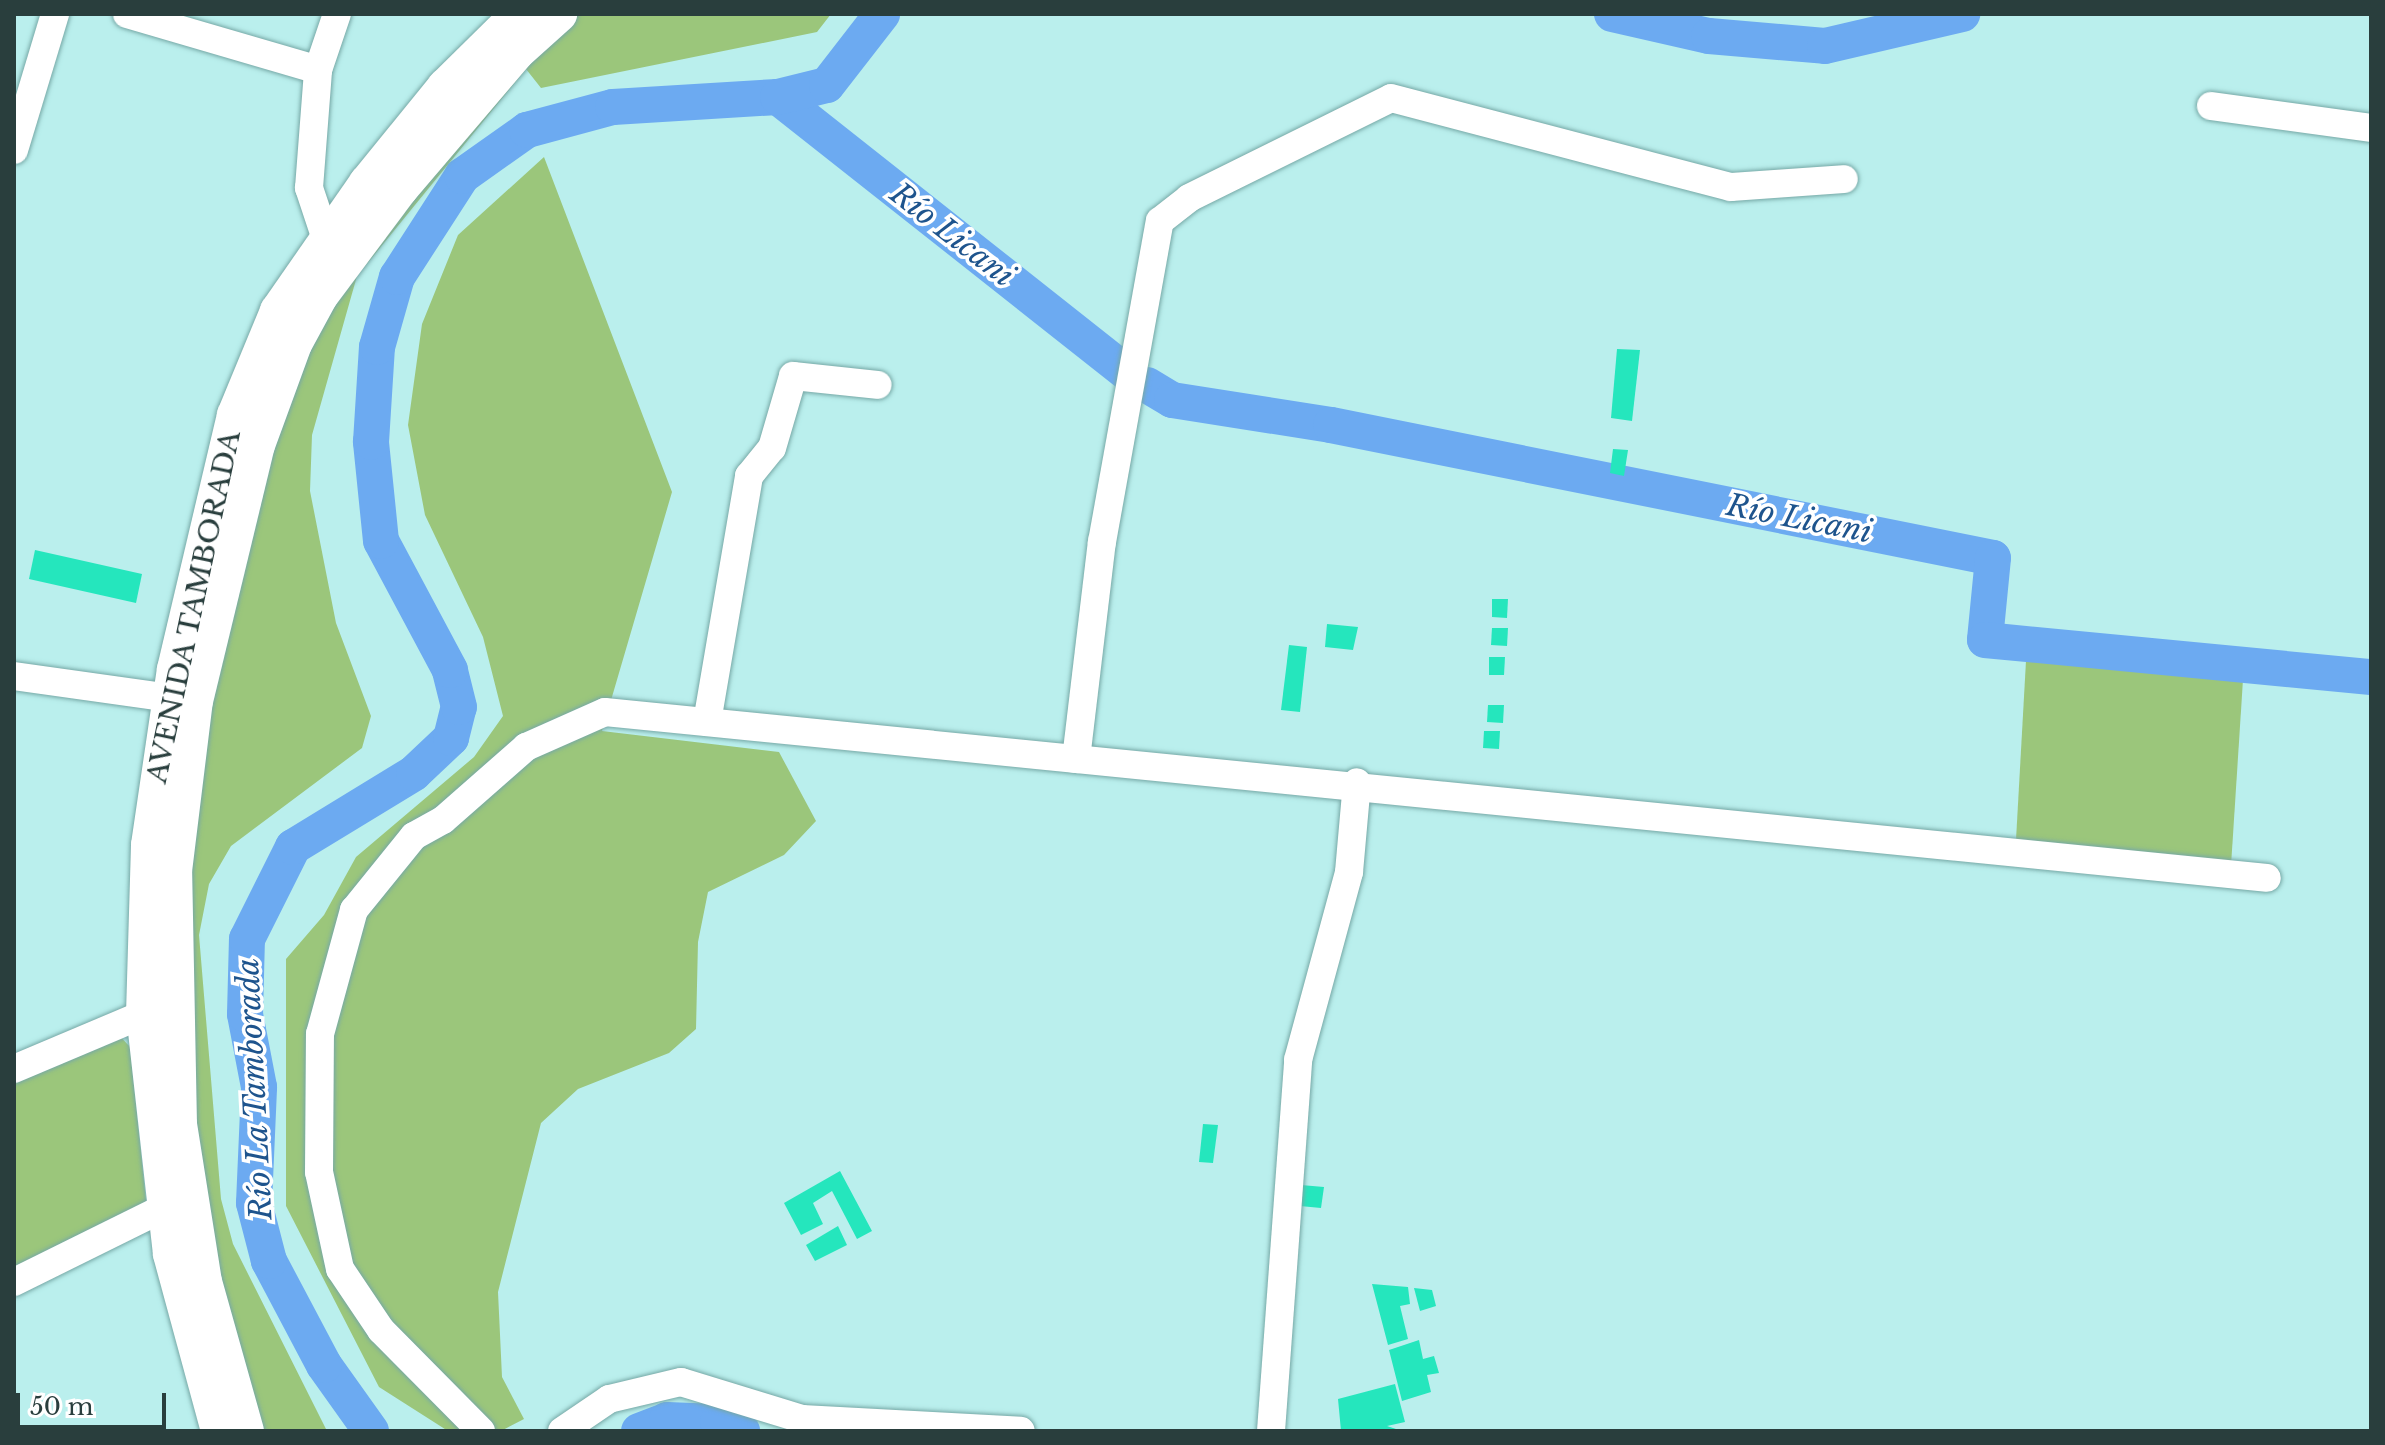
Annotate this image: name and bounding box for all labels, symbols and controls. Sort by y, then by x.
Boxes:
water label: Río Licani [883,176,1021,294]
street label: AVENIDA TAMBORADA [140,427,248,787]
water label: Río Licani [1723,487,1875,551]
water label: Río La Tamborada [230,956,280,1222]
scale bar [20,1377,170,1427]
text: 50 m [30,1392,93,1421]

